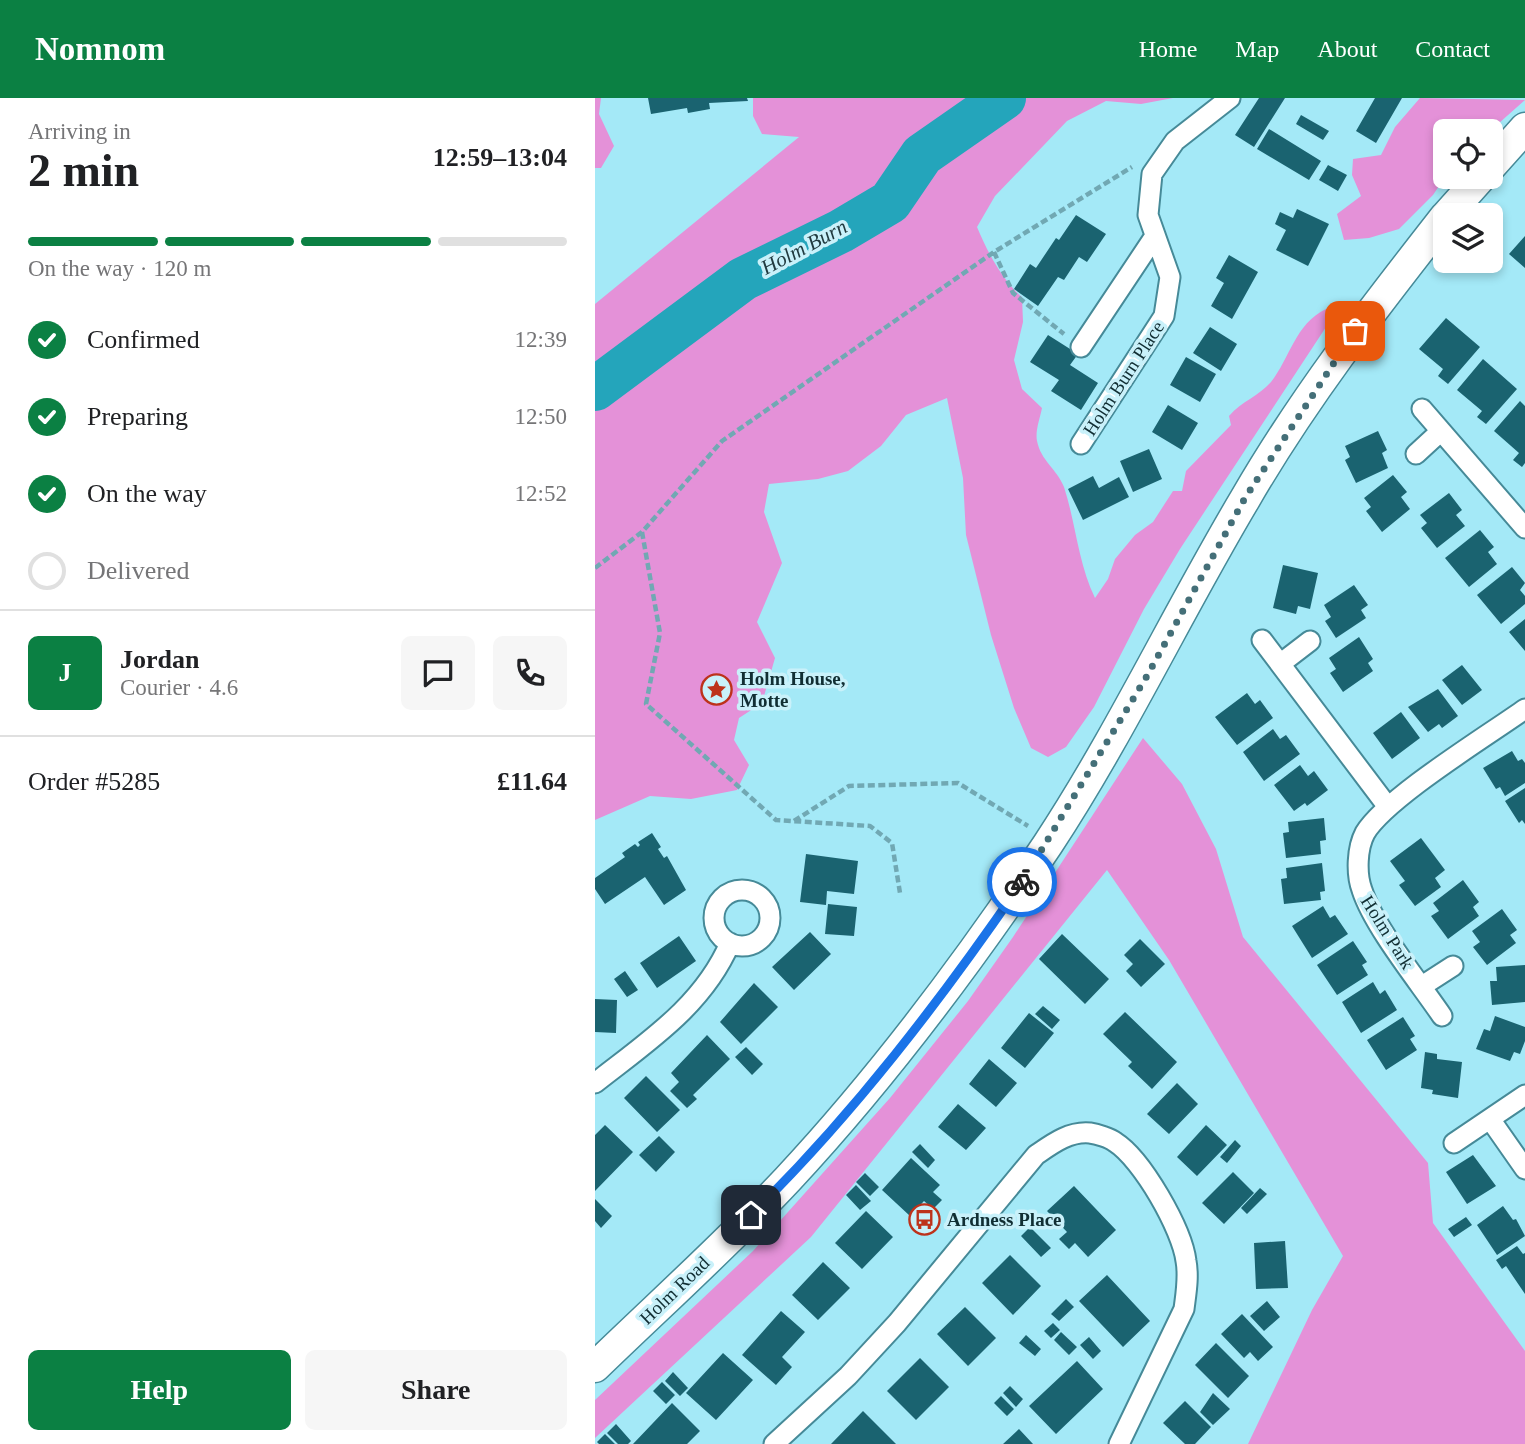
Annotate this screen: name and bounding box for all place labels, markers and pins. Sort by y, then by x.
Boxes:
pin [1325,301,1385,361]
place label: Holm House, Motte [740,668,846,711]
place icon: Holm House, Motte [700,672,734,706]
pin [721,1185,781,1245]
bus stop icon: Ardness Place [907,1202,941,1236]
place label: Ardness Place [947,1209,1062,1230]

